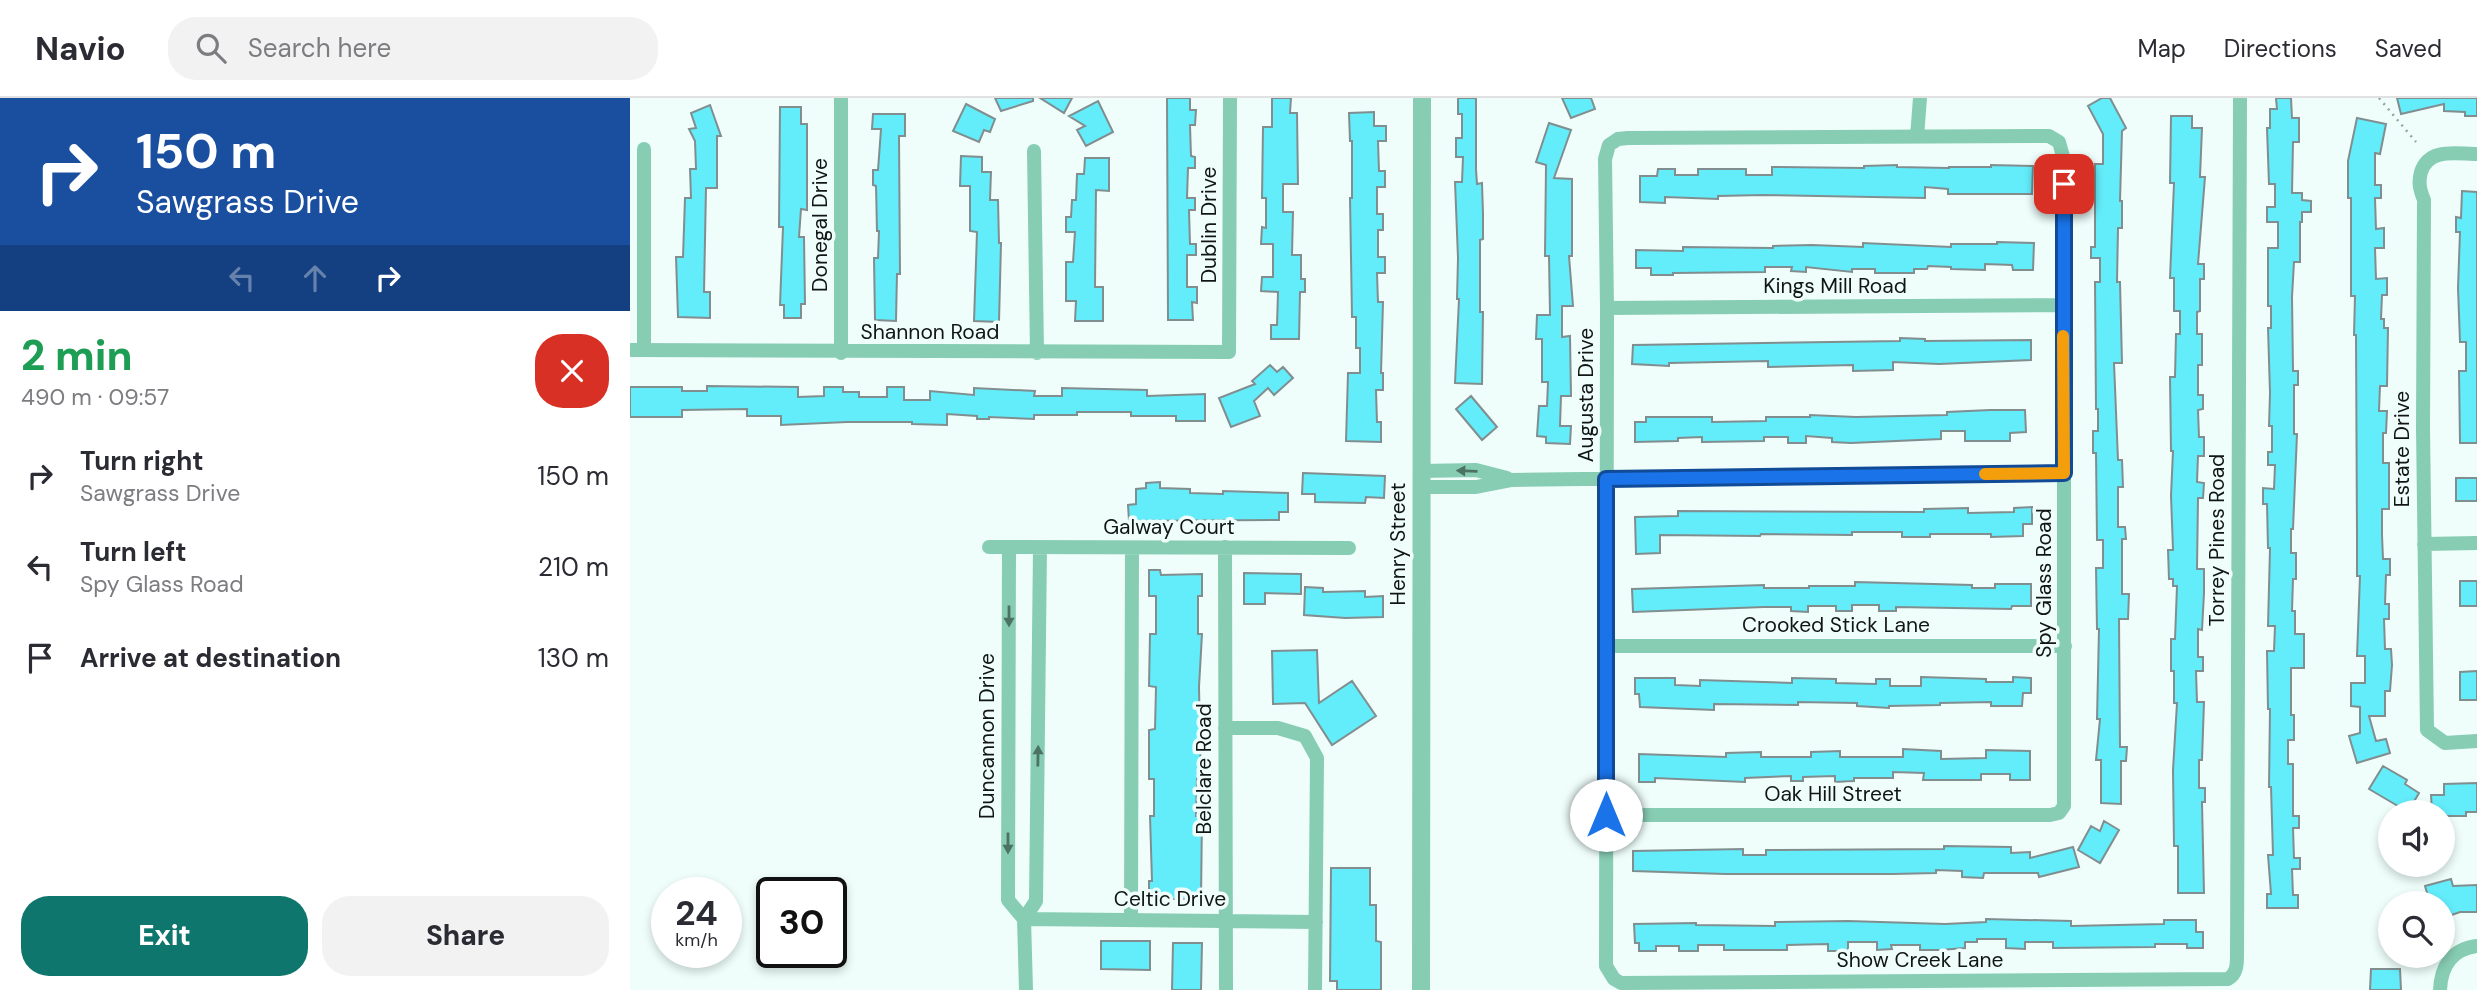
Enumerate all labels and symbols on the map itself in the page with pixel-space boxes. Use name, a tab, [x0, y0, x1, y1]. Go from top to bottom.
pin	[2034, 154, 2094, 214]
street label: Donegal Drive	[806, 158, 834, 292]
street label: Dublin Drive	[1195, 167, 1223, 283]
street label: Kings Mill Road	[1763, 272, 1907, 300]
street label: Shannon Road	[861, 318, 999, 346]
street label: Augusta Drive	[1572, 328, 1600, 462]
street label: Estate Drive	[2388, 391, 2416, 507]
street label: Torrey Pines Road	[2203, 454, 2231, 626]
one-way arrow	[1456, 465, 1478, 476]
street label: Henry Street	[1384, 483, 1412, 605]
street label: Spy Glass Road	[2030, 508, 2058, 658]
street label: Galway Court	[1103, 513, 1235, 541]
one-way arrow	[1003, 605, 1015, 627]
street label: Crooked Stick Lane	[1742, 611, 1930, 639]
street label: Duncannon Drive	[973, 653, 1001, 819]
street label: Belclare Road	[1190, 703, 1218, 835]
one-way arrow	[1032, 745, 1044, 767]
position arrow	[1569, 778, 1643, 852]
street label: Oak Hill Street	[1764, 780, 1902, 808]
one-way arrow	[1002, 832, 1014, 854]
speed limit sign: 30	[756, 877, 847, 968]
street label: Celtic Drive	[1114, 885, 1226, 913]
street label: Show Creek Lane	[1837, 946, 2003, 974]

